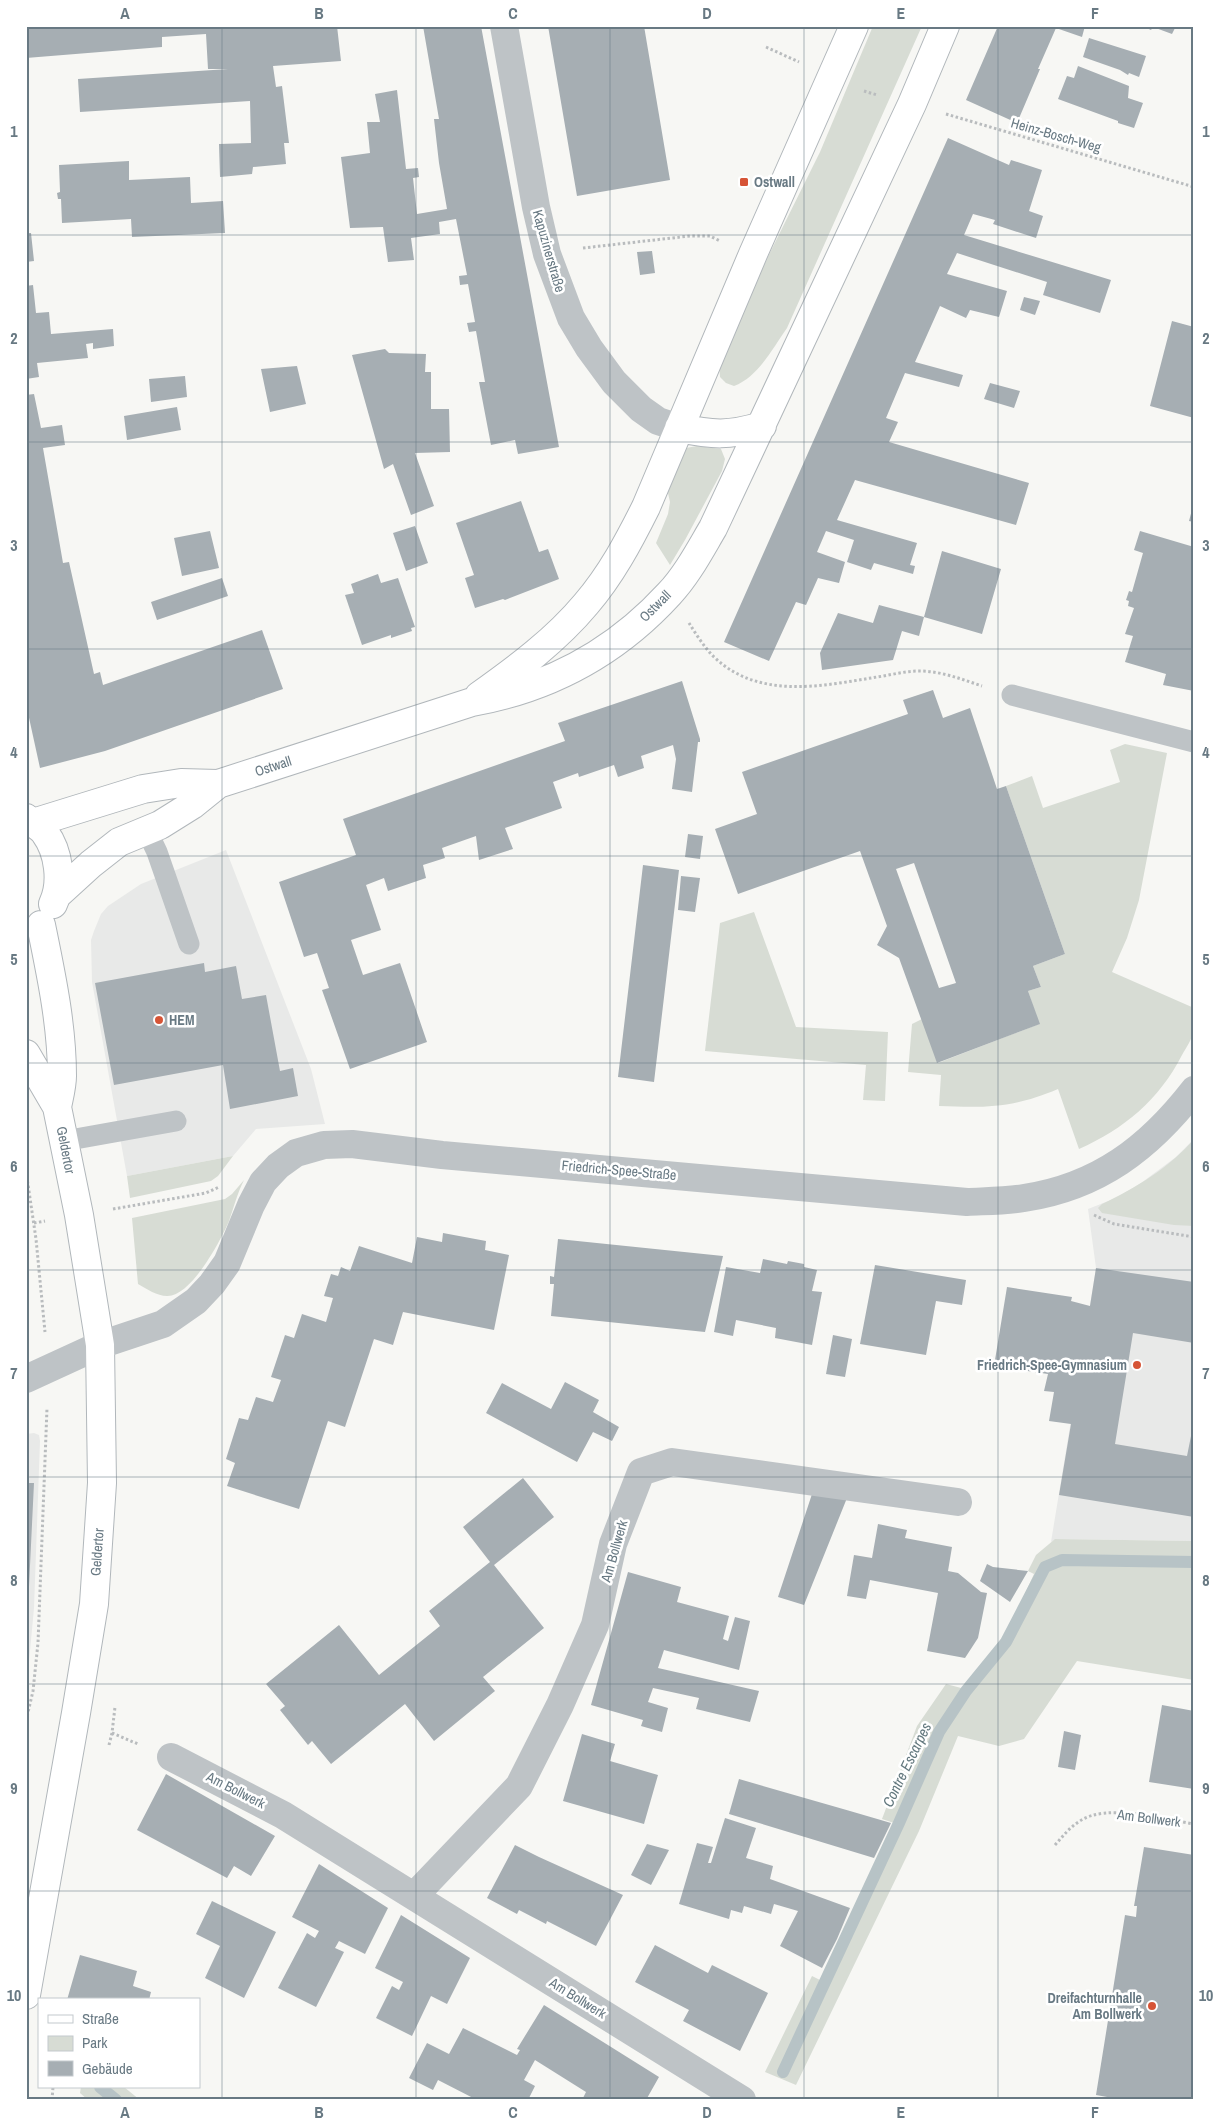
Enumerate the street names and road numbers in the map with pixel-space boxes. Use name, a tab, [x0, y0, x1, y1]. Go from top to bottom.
street label: Heinz-Bosch-Weg	[1009, 114, 1104, 157]
street label: Kapuzinerstraße	[529, 208, 569, 294]
street label: Ostwall	[635, 586, 675, 626]
street label: Ostwall	[252, 752, 294, 780]
street label: Geldertor	[53, 1125, 79, 1175]
street label: Friedrich-Spee-Straße	[561, 1156, 677, 1184]
street label: Am Bollwerk	[596, 1518, 632, 1585]
street label: Geldertor	[86, 1527, 108, 1576]
street label: Am Bollwerk	[203, 1767, 269, 1813]
street label: Am Bollwerk	[1115, 1805, 1182, 1831]
street label: Am Bollwerk	[545, 1973, 610, 2023]

